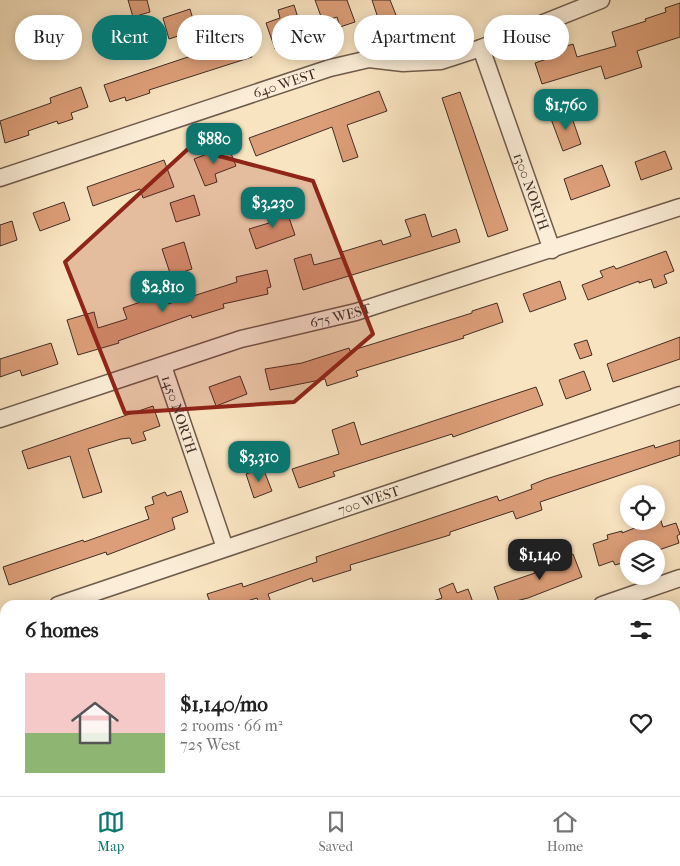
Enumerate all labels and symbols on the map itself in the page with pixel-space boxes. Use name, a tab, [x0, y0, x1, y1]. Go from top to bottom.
street label: 640 WEST	[251, 65, 319, 102]
pin: $1,760	[525, 88, 607, 131]
pin: $880	[184, 122, 244, 165]
street label: 1300 NORTH	[510, 150, 553, 232]
pin: $3,230	[232, 186, 314, 229]
pin: $2,810	[122, 270, 204, 313]
street label: 675 WEST	[308, 299, 374, 331]
street label: 1450 NORTH	[158, 373, 201, 456]
pin: $3,310	[218, 440, 300, 483]
street label: 700 WEST	[336, 482, 402, 518]
pin: $1,140	[499, 538, 581, 581]

